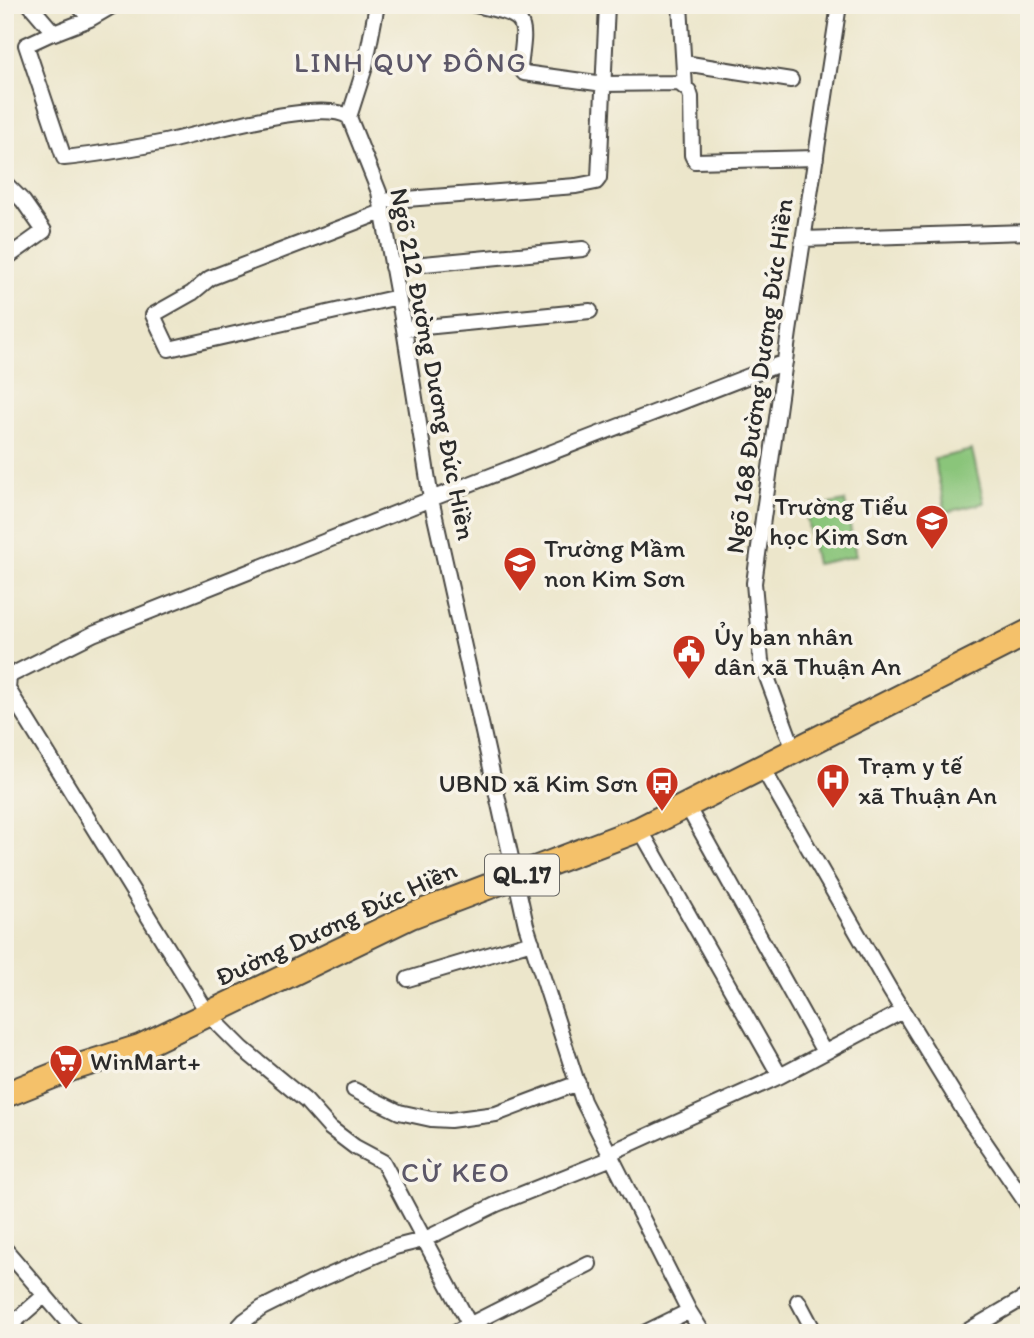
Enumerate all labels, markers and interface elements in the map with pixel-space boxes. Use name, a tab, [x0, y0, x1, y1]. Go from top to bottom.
district label: LINH QUY ĐÔNG	[294, 45, 528, 79]
street label: Ngõ 212 Đường Dương Đức Hiền	[383, 185, 483, 543]
street label: Ngõ 168 Đường Dương Đức Hiền	[718, 196, 800, 556]
place label: Trường Tiểu học Kim Sơn	[769, 490, 908, 552]
school or university icon: Trường Tiểu học Kim Sơn	[913, 502, 951, 551]
place label: Trường Mầm non Kim Sơn	[544, 532, 686, 594]
school or university icon: Trường Mầm non Kim Sơn	[501, 544, 539, 593]
place label: Ủy ban nhân dân xã Thuận An	[714, 620, 902, 682]
public building icon: Ủy ban nhân dân xã Thuận An	[670, 632, 708, 681]
place label: Trạm y tế xã Thuận An	[858, 749, 997, 811]
hospital icon: Trạm y tế xã Thuận An	[814, 761, 852, 810]
bus stop icon: UBND xã Kim Sơn	[643, 764, 681, 813]
place label: UBND xã Kim Sơn	[438, 767, 638, 799]
street label: Đường Dương Đức Hiền	[210, 853, 462, 993]
road number: QL.17	[485, 854, 559, 896]
supermarket icon: WinMart+	[47, 1042, 85, 1091]
place label: WinMart+	[90, 1045, 201, 1077]
district label: CỪ KEO	[401, 1155, 511, 1189]

